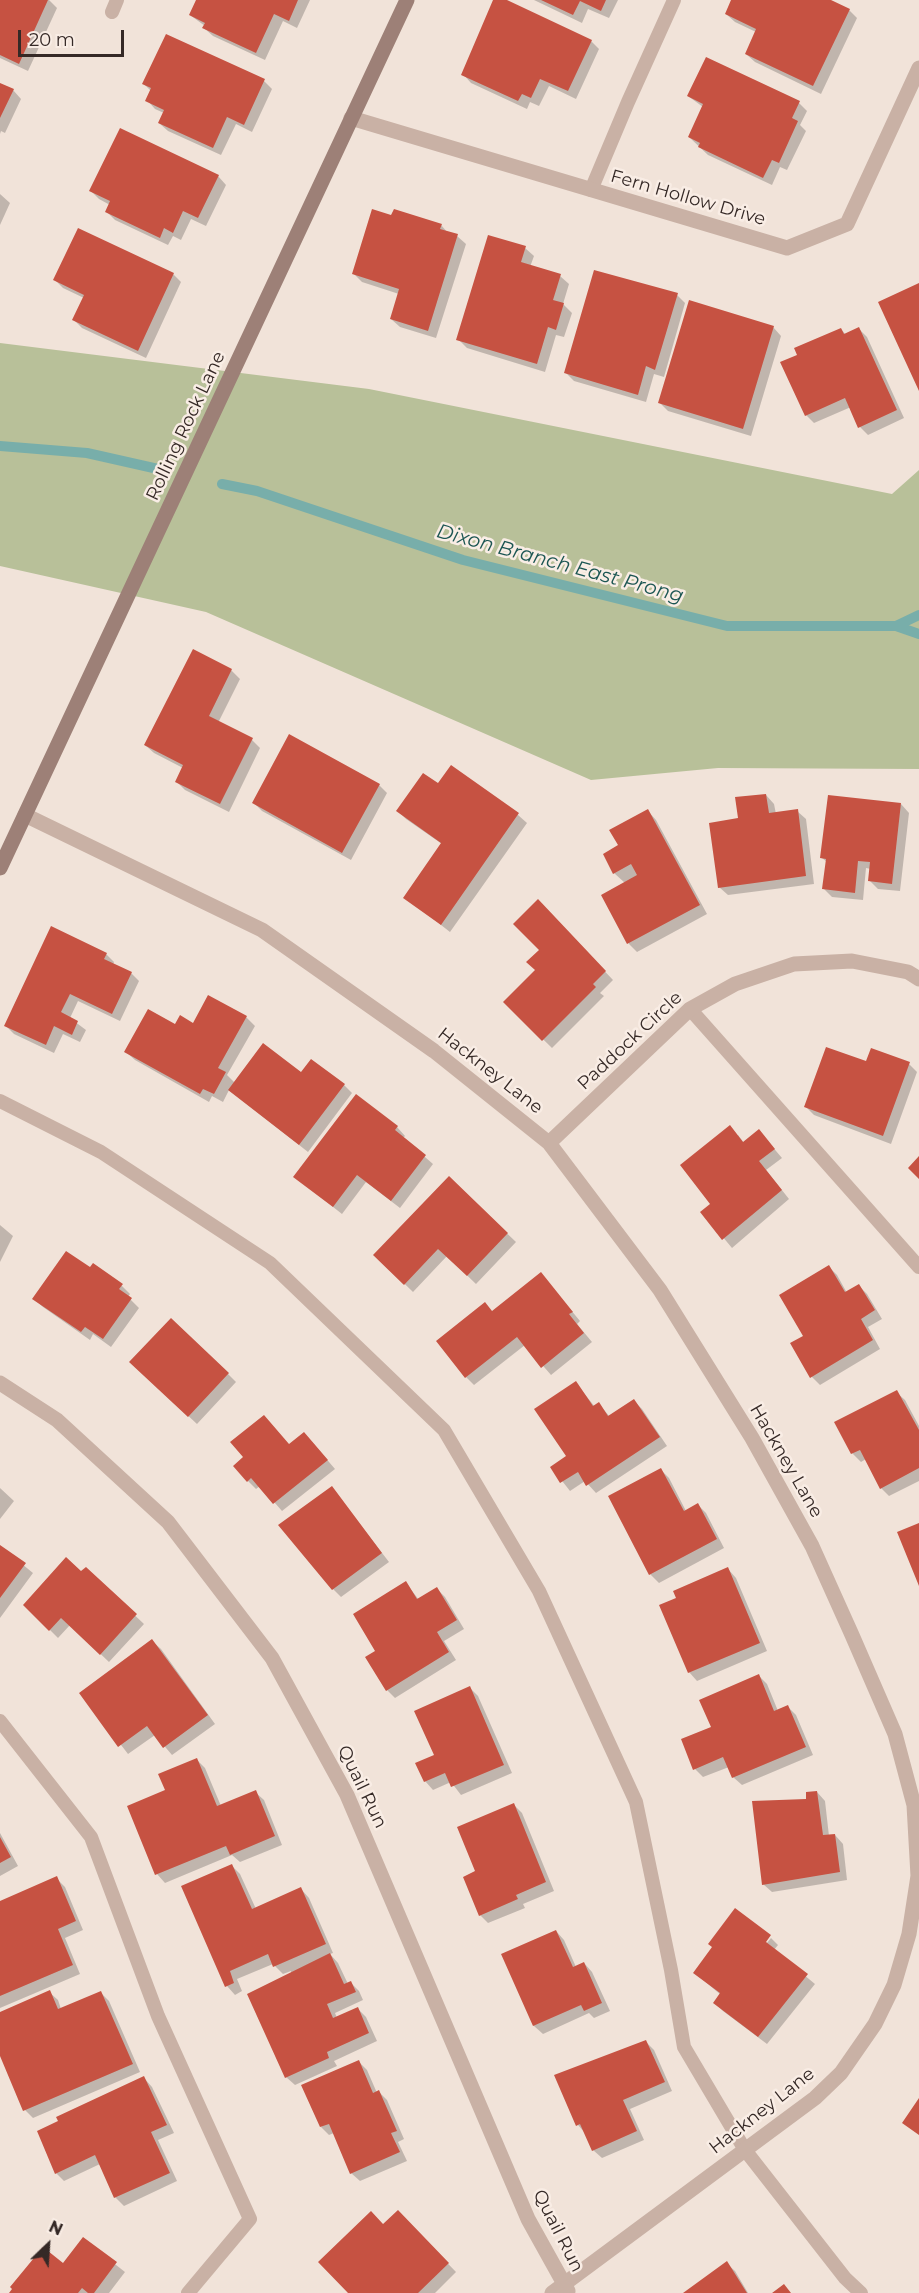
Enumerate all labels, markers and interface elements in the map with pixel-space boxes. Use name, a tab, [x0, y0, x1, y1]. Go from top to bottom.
scale bar	[21, 18, 128, 56]
text: 20 m	[29, 29, 75, 51]
street label: Fern Hollow Drive	[608, 166, 768, 230]
street label: Rolling Rock Lane	[142, 348, 230, 504]
water label: Dixon Branch East Prong	[434, 519, 686, 609]
street label: Paddock Circle	[573, 987, 687, 1095]
street label: Hackney Lane	[433, 1023, 547, 1119]
street label: Hackney Lane	[745, 1400, 827, 1522]
street label: Quail Run	[333, 1742, 391, 1832]
street label: Hackney Lane	[705, 2063, 819, 2159]
street label: Quail Run	[528, 2186, 588, 2276]
north arrow	[18, 2215, 78, 2275]
text: N	[46, 2217, 66, 2240]

